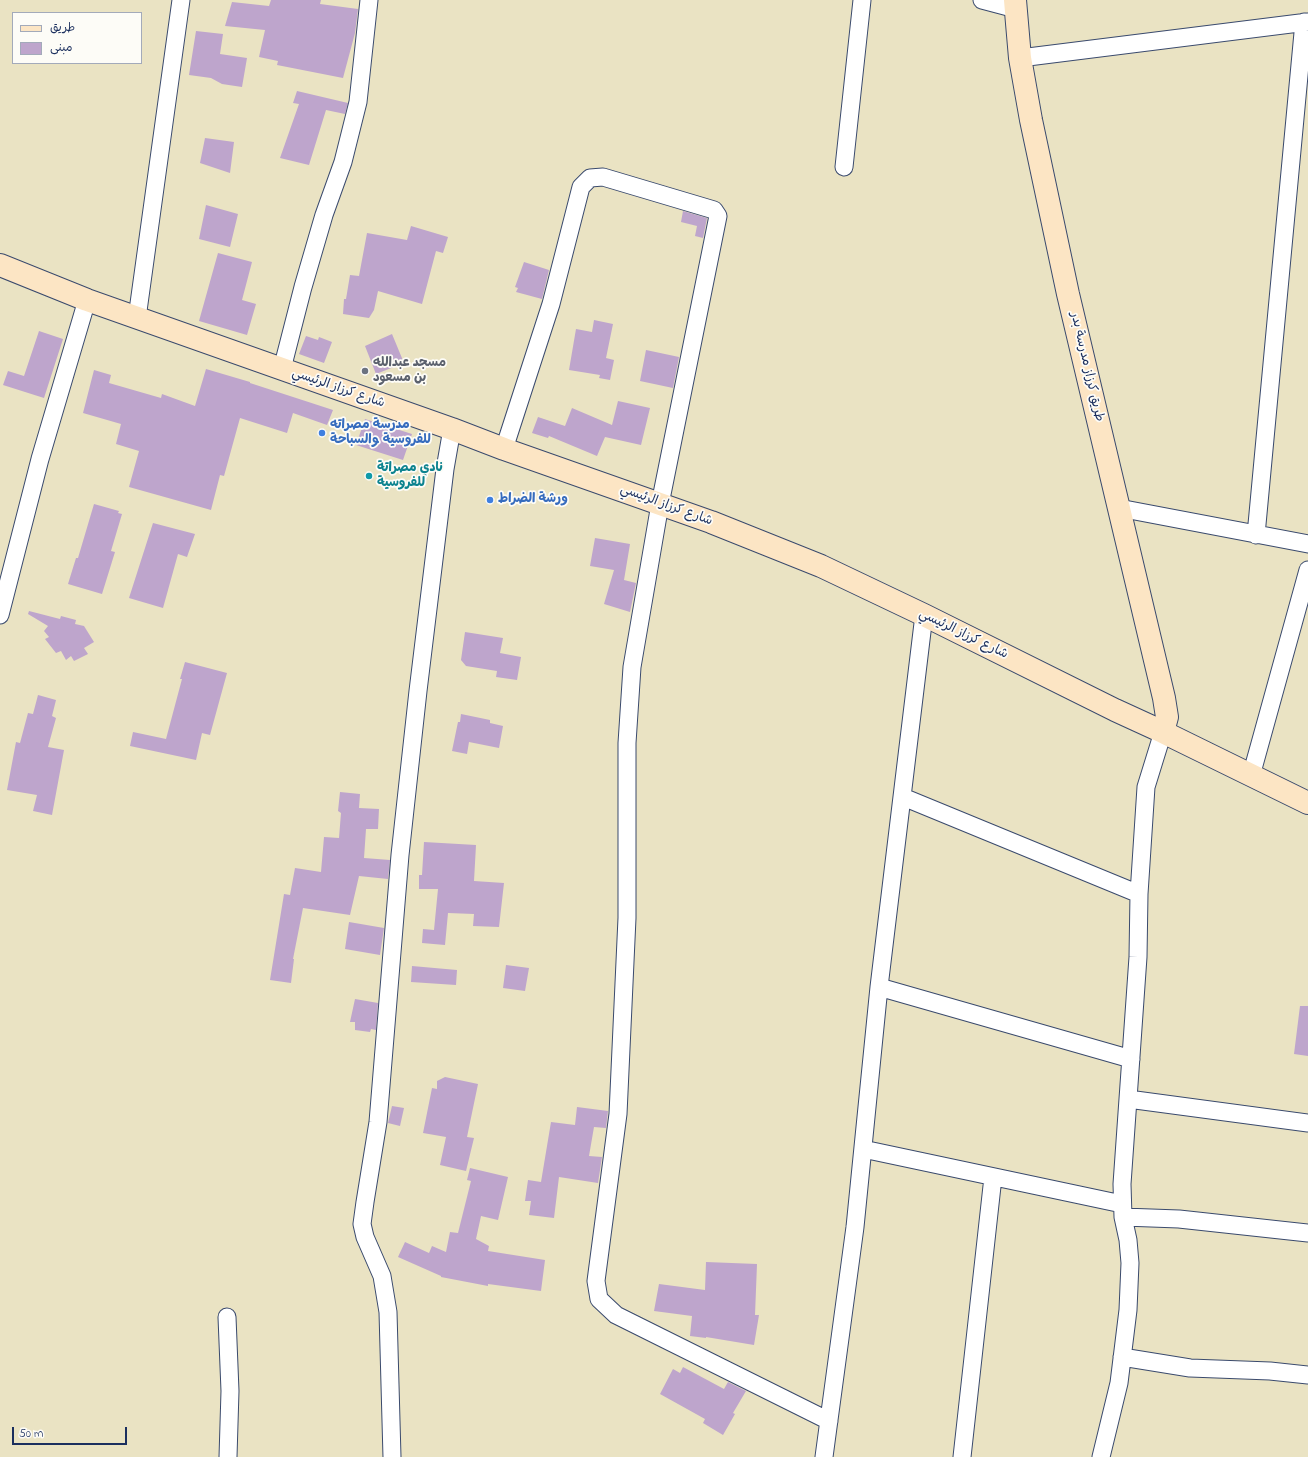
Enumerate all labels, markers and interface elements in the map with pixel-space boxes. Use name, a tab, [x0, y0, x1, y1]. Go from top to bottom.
legend	[12, 12, 142, 64]
text: طريق	[50, 19, 75, 37]
text: مبنى	[50, 39, 73, 57]
street label: طريق كرزاز مدرسة بدر	[1066, 311, 1106, 423]
place label: مسجد عبدالله بن مسعود	[373, 356, 446, 387]
street label: شارع كرزاز الرئيسي	[290, 366, 386, 412]
marker: مسجد عبدالله بن مسعود	[360, 366, 370, 376]
place label: مدرسة مصراته للفروسية والسباحة	[330, 418, 431, 449]
marker: مدرسة مصراته للفروسية والسباحة	[317, 428, 327, 438]
place label: نادي مصراتة للفروسية	[377, 461, 443, 492]
marker: نادي مصراتة للفروسية	[364, 471, 374, 481]
street label: شارع كرزاز الرئيسي	[618, 482, 714, 530]
place label: ورشة الضراط	[498, 492, 568, 508]
marker: ورشة الضراط	[485, 495, 495, 505]
street label: شارع كرزاز الرئيسي	[916, 607, 1010, 663]
scale bar	[14, 1419, 129, 1445]
text: 50 m	[19, 1425, 43, 1443]

